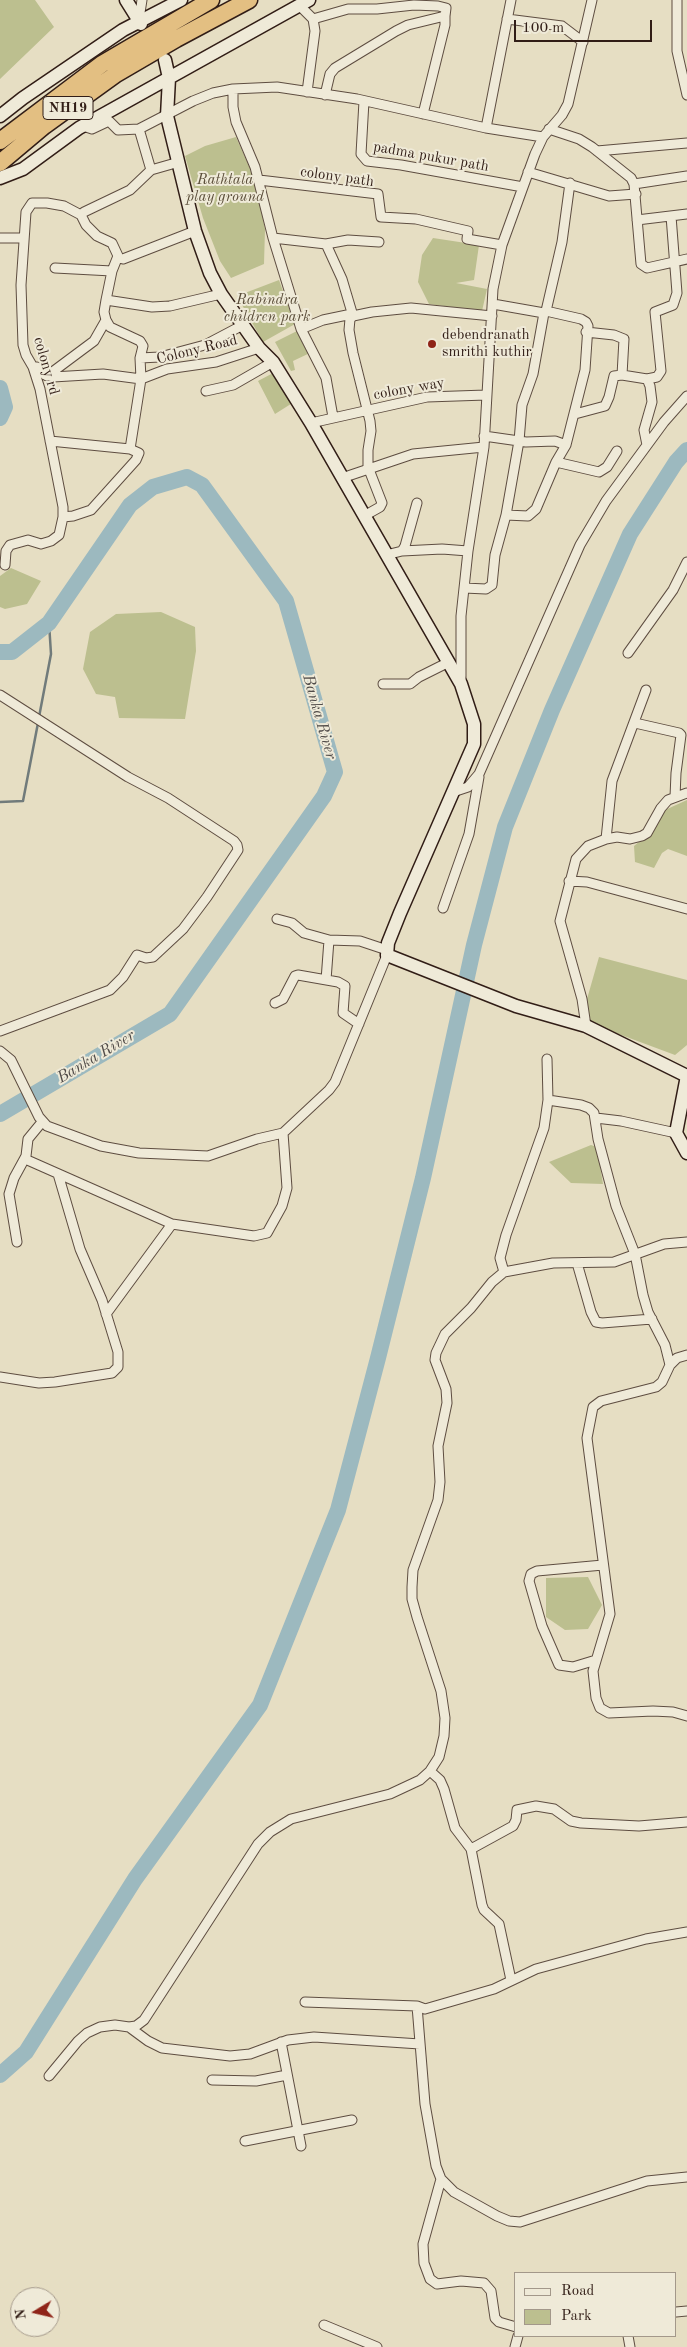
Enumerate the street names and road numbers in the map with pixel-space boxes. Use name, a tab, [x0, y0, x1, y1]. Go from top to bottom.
road number: NH19	[43, 96, 93, 120]
street label: padma pukur path	[372, 138, 490, 176]
street label: colony path	[299, 163, 375, 191]
street label: Colony Road	[155, 331, 239, 369]
street label: colony rd	[29, 335, 63, 397]
street label: colony way	[372, 374, 446, 404]

